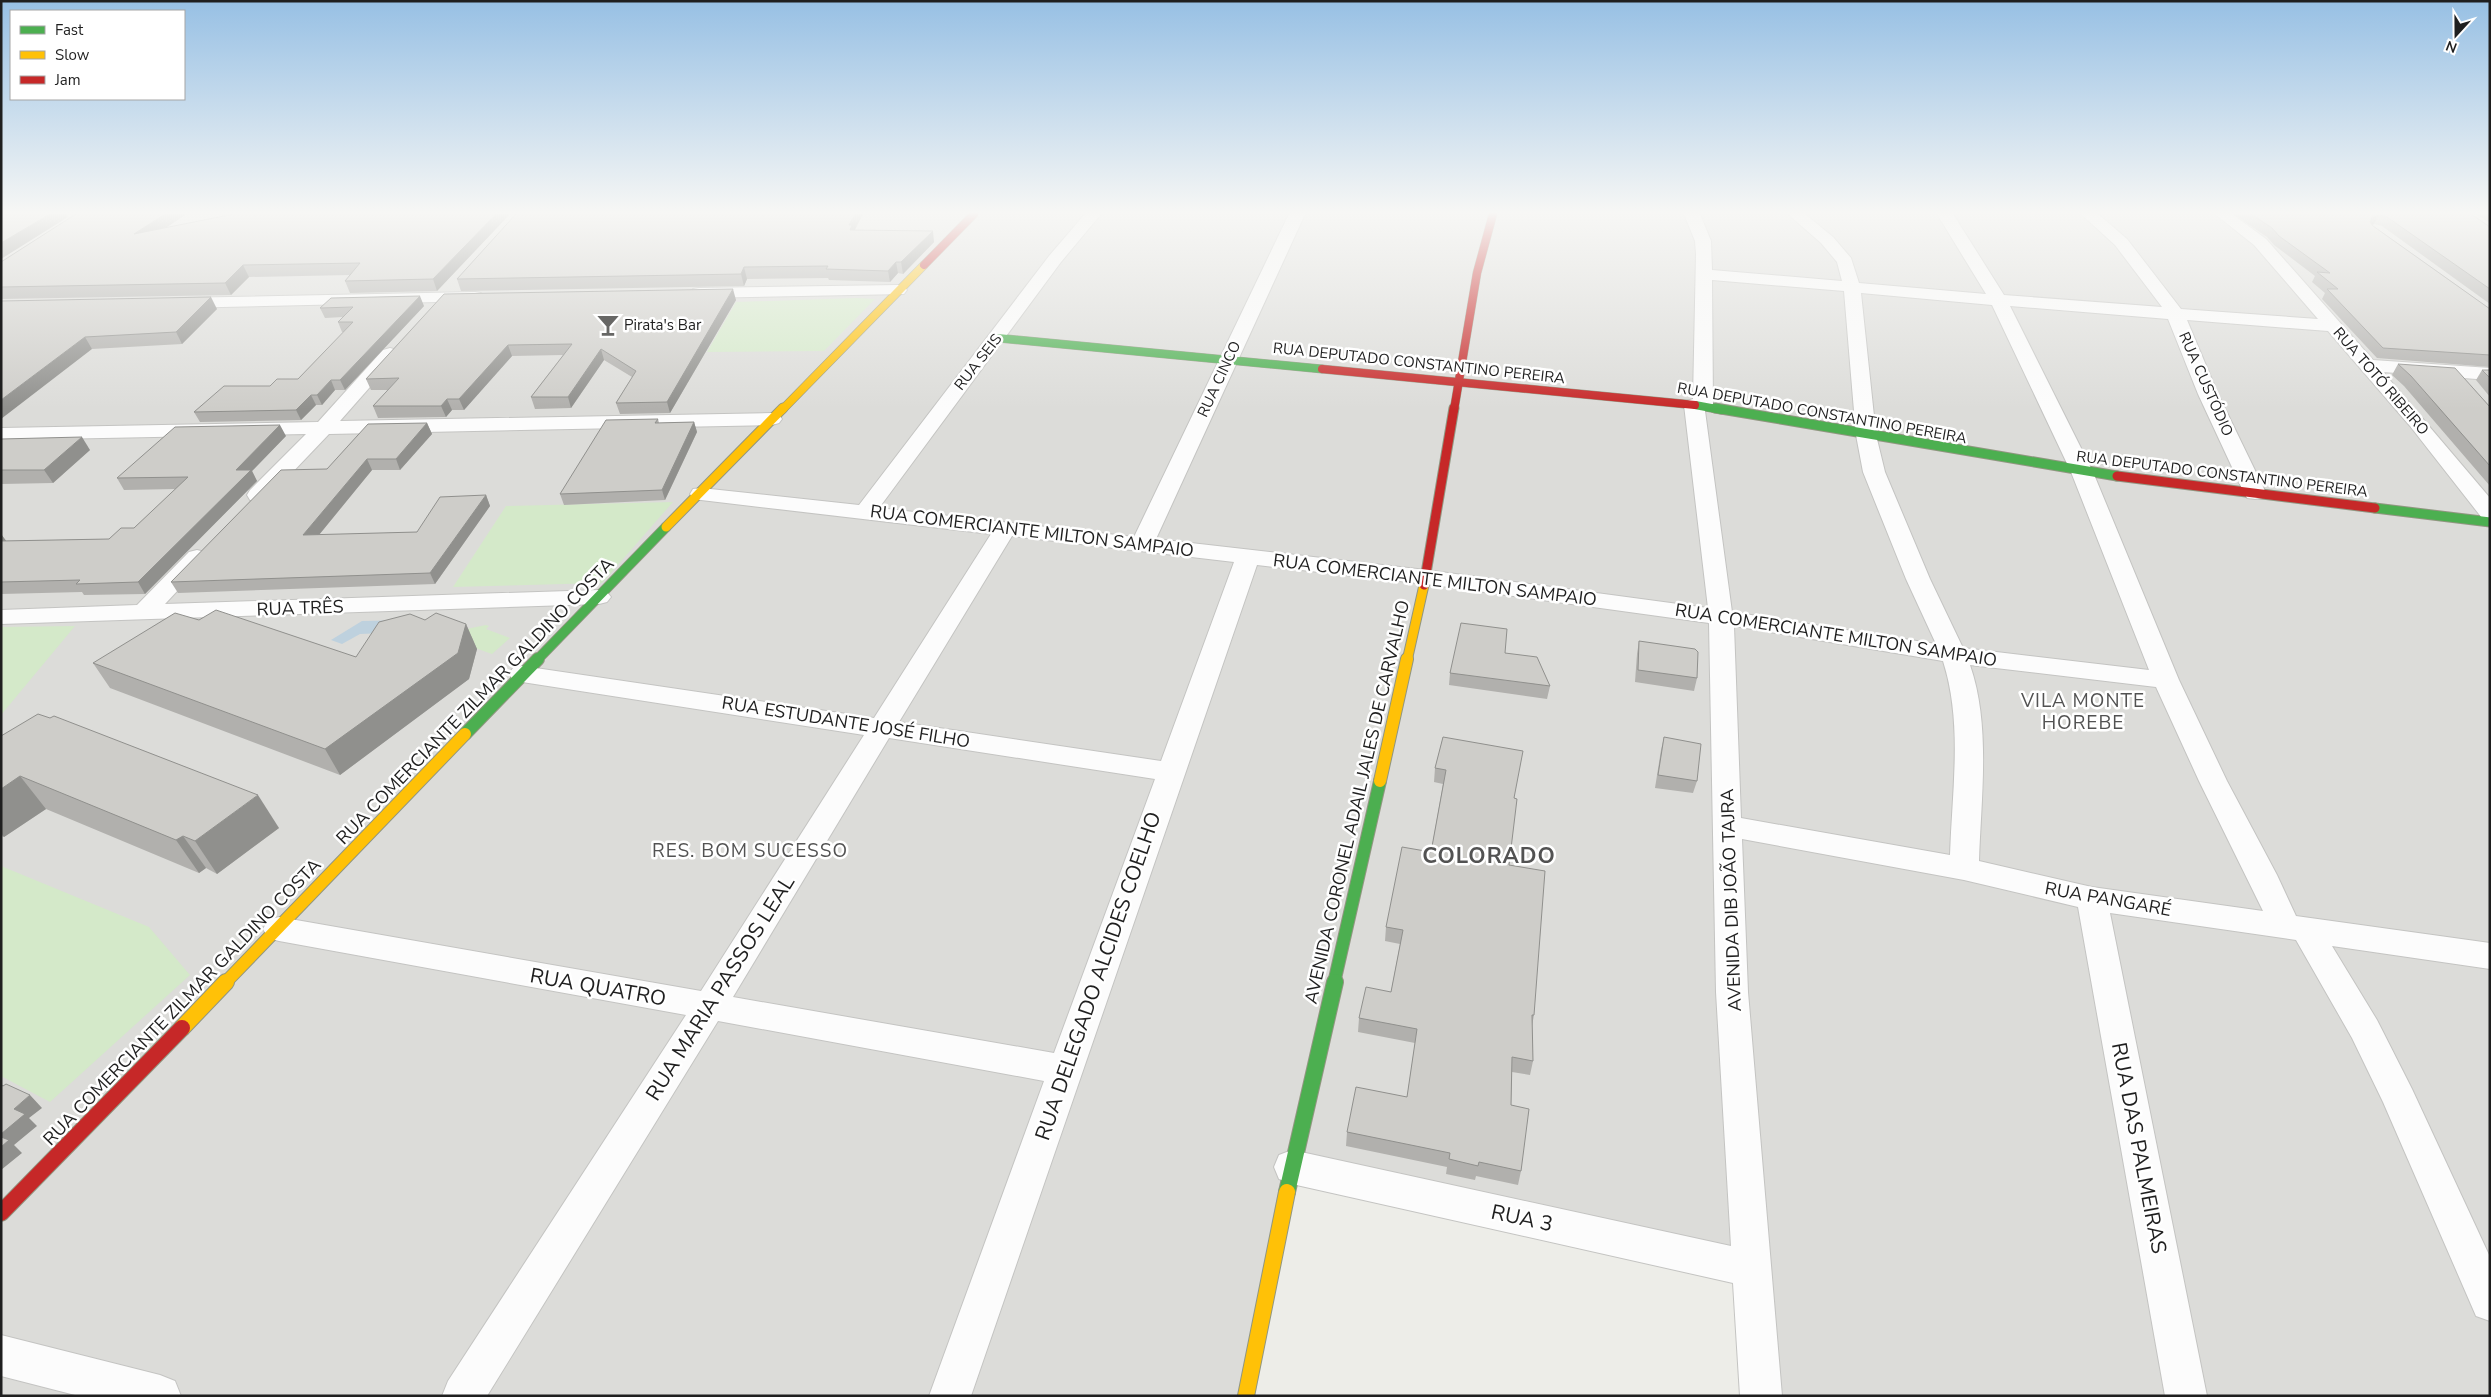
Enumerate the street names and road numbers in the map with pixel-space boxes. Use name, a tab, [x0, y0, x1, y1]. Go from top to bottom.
street label: RUA TOTÓ RIBEIRO	[2329, 322, 2434, 439]
street label: RUA CUSTÓDIO	[2174, 328, 2239, 439]
street label: RUA SEIS	[950, 330, 1006, 394]
street label: RUA CINCO	[1193, 338, 1245, 420]
street label: RUA DEPUTADO CONSTANTINO PEREIRA	[1272, 338, 1566, 388]
street label: RUA DEPUTADO CONSTANTINO PEREIRA	[1676, 378, 1968, 448]
street label: RUA DEPUTADO CONSTANTINO PEREIRA	[2075, 446, 2369, 502]
street label: RUA COMERCIANTE MILTON SAMPAIO	[869, 499, 1195, 563]
street label: RUA COMERCIANTE MILTON SAMPAIO	[1272, 548, 1598, 612]
street label: RUA COMERCIANTE ZILMAR GALDINO COSTA	[331, 552, 619, 850]
street label: RUA TRÊS	[256, 594, 344, 622]
street label: AVENIDA CORONEL ADAIL JALES DE CARVALHO	[1299, 598, 1415, 1006]
street label: RUA COMERCIANTE MILTON SAMPAIO	[1673, 598, 1999, 672]
street label: RUA ESTUDANTE JOSÉ FILHO	[720, 691, 972, 753]
street label: AVENIDA DIB JOÃO TAJRA	[1715, 788, 1747, 1012]
street label: RUA DELEGADO ALCIDES COELHO	[1028, 808, 1168, 1144]
street label: RUA COMERCIANTE ZILMAR GALDINO COSTA	[38, 853, 326, 1151]
street label: RUA MARIA PASSOS LEAL	[639, 870, 801, 1106]
street label: RUA PANGARÉ	[2043, 876, 2173, 922]
street label: RUA QUATRO	[528, 961, 668, 1013]
street label: RUA DAS PALMEIRAS	[2105, 1040, 2173, 1256]
street label: RUA 3	[1488, 1198, 1556, 1238]

